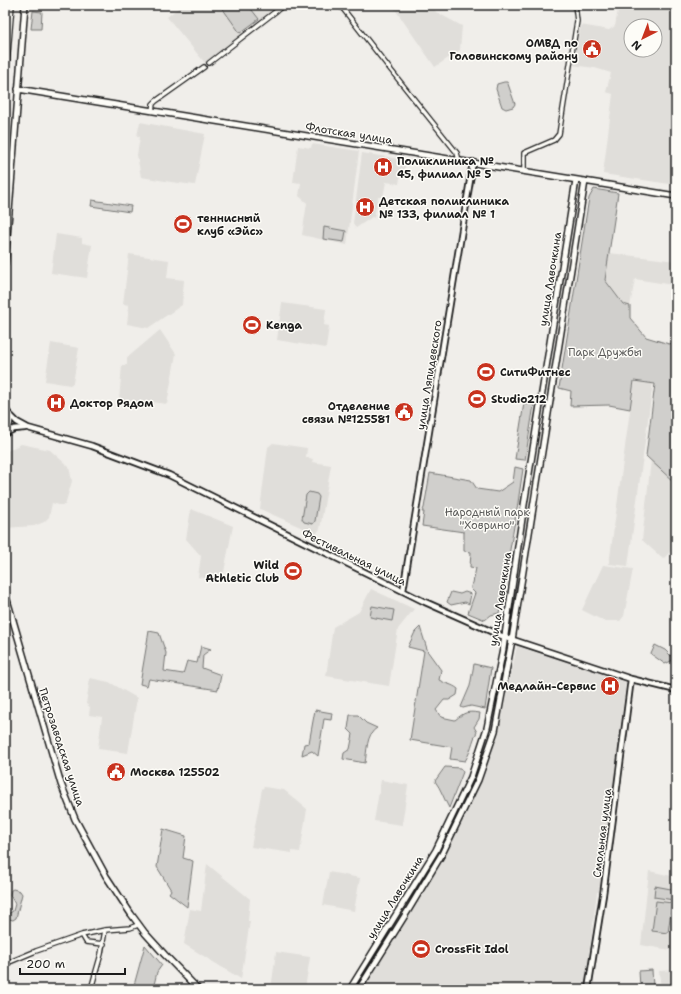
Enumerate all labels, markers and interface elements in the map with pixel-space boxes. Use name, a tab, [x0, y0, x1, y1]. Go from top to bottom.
north arrow	[623, 18, 663, 58]
place label: ОМВД по Головинскому району	[449, 36, 578, 64]
text: N	[628, 36, 645, 54]
public building icon: ОМВД по Головинскому району	[581, 38, 603, 60]
street label: Флотская улица	[304, 119, 394, 148]
place label: Поликлиника № 45, филиал № 5	[397, 154, 494, 182]
hospital icon: Поликлиника № 45, филиал № 5	[372, 156, 394, 178]
place label: Детская поликлиника № 133, филиал № 1	[379, 194, 509, 222]
hospital icon: Детская поликлиника № 133, филиал № 1	[354, 196, 376, 218]
place label: теннисный клуб «Эйс»	[197, 211, 264, 239]
sports icon: теннисный клуб «Эйс»	[172, 213, 194, 235]
street label: улица Лавочкина	[536, 231, 565, 327]
sports icon: Kenga	[241, 314, 263, 336]
place label: Kenga	[266, 318, 303, 333]
street label: улица Ляпидевского	[413, 319, 446, 431]
park label: Парк Дружбы	[568, 345, 642, 360]
sports icon: СитиФитнес	[475, 361, 497, 383]
place label: СитиФитнес	[500, 365, 571, 380]
sports icon: Studio212	[466, 388, 488, 410]
hospital icon: Доктор Рядом	[45, 392, 67, 414]
place label: Studio212	[491, 392, 547, 407]
place label: Доктор Рядом	[70, 396, 153, 411]
place label: Отделение связи №125581	[302, 399, 390, 427]
public building icon: Отделение связи №125581	[393, 401, 415, 423]
park label: Народный парк "Ховрино"	[445, 505, 529, 533]
street label: Фестивальная улица	[299, 526, 409, 589]
street label: улица Лавочкина	[486, 551, 515, 647]
place label: Wild Athletic Club	[206, 558, 279, 586]
sports icon: Wild Athletic Club	[282, 560, 304, 582]
hospital icon: Медлайн-Сервис	[599, 675, 621, 697]
place label: Медлайн-Сервис	[497, 679, 596, 694]
street label: Петрозаводская улица	[35, 686, 88, 808]
public building icon: Москва 125502	[105, 761, 127, 783]
place label: Москва 125502	[130, 765, 220, 780]
street label: Смольная улица	[590, 788, 615, 878]
street label: улица Лавочкина	[364, 853, 427, 942]
sports icon: CrossFit Idol	[410, 938, 432, 960]
place label: CrossFit Idol	[435, 942, 509, 957]
scale bar	[20, 950, 125, 976]
text: 200 m	[26, 956, 65, 972]

